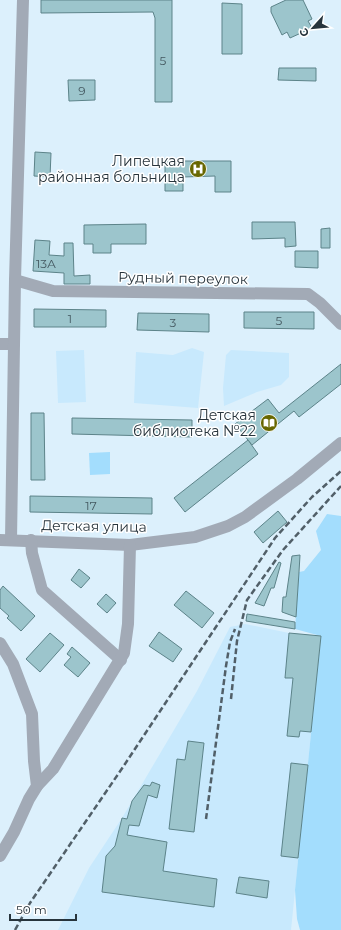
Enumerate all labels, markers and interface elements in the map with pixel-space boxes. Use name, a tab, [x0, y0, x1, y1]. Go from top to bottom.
north arrow	[293, 8, 333, 48]
text: С	[296, 26, 312, 39]
house number: 5	[160, 53, 167, 68]
house number: 9	[78, 83, 86, 98]
place label: Липецкая районная больница	[38, 152, 185, 186]
hospital icon: Липецкая районная больница	[188, 159, 208, 179]
house number: 13А	[36, 256, 56, 271]
street label: Рудный переулок	[118, 268, 248, 288]
house number: 1	[68, 311, 72, 326]
house number: 5	[276, 313, 283, 328]
house number: 3	[170, 315, 177, 330]
place label: Детская библиотека №22	[133, 406, 256, 440]
library icon: Детская библиотека №22	[259, 413, 279, 433]
house number: 17	[85, 498, 97, 513]
street label: Детская улица	[41, 516, 147, 536]
scale bar	[10, 896, 76, 922]
text: 50 m	[16, 902, 47, 917]

